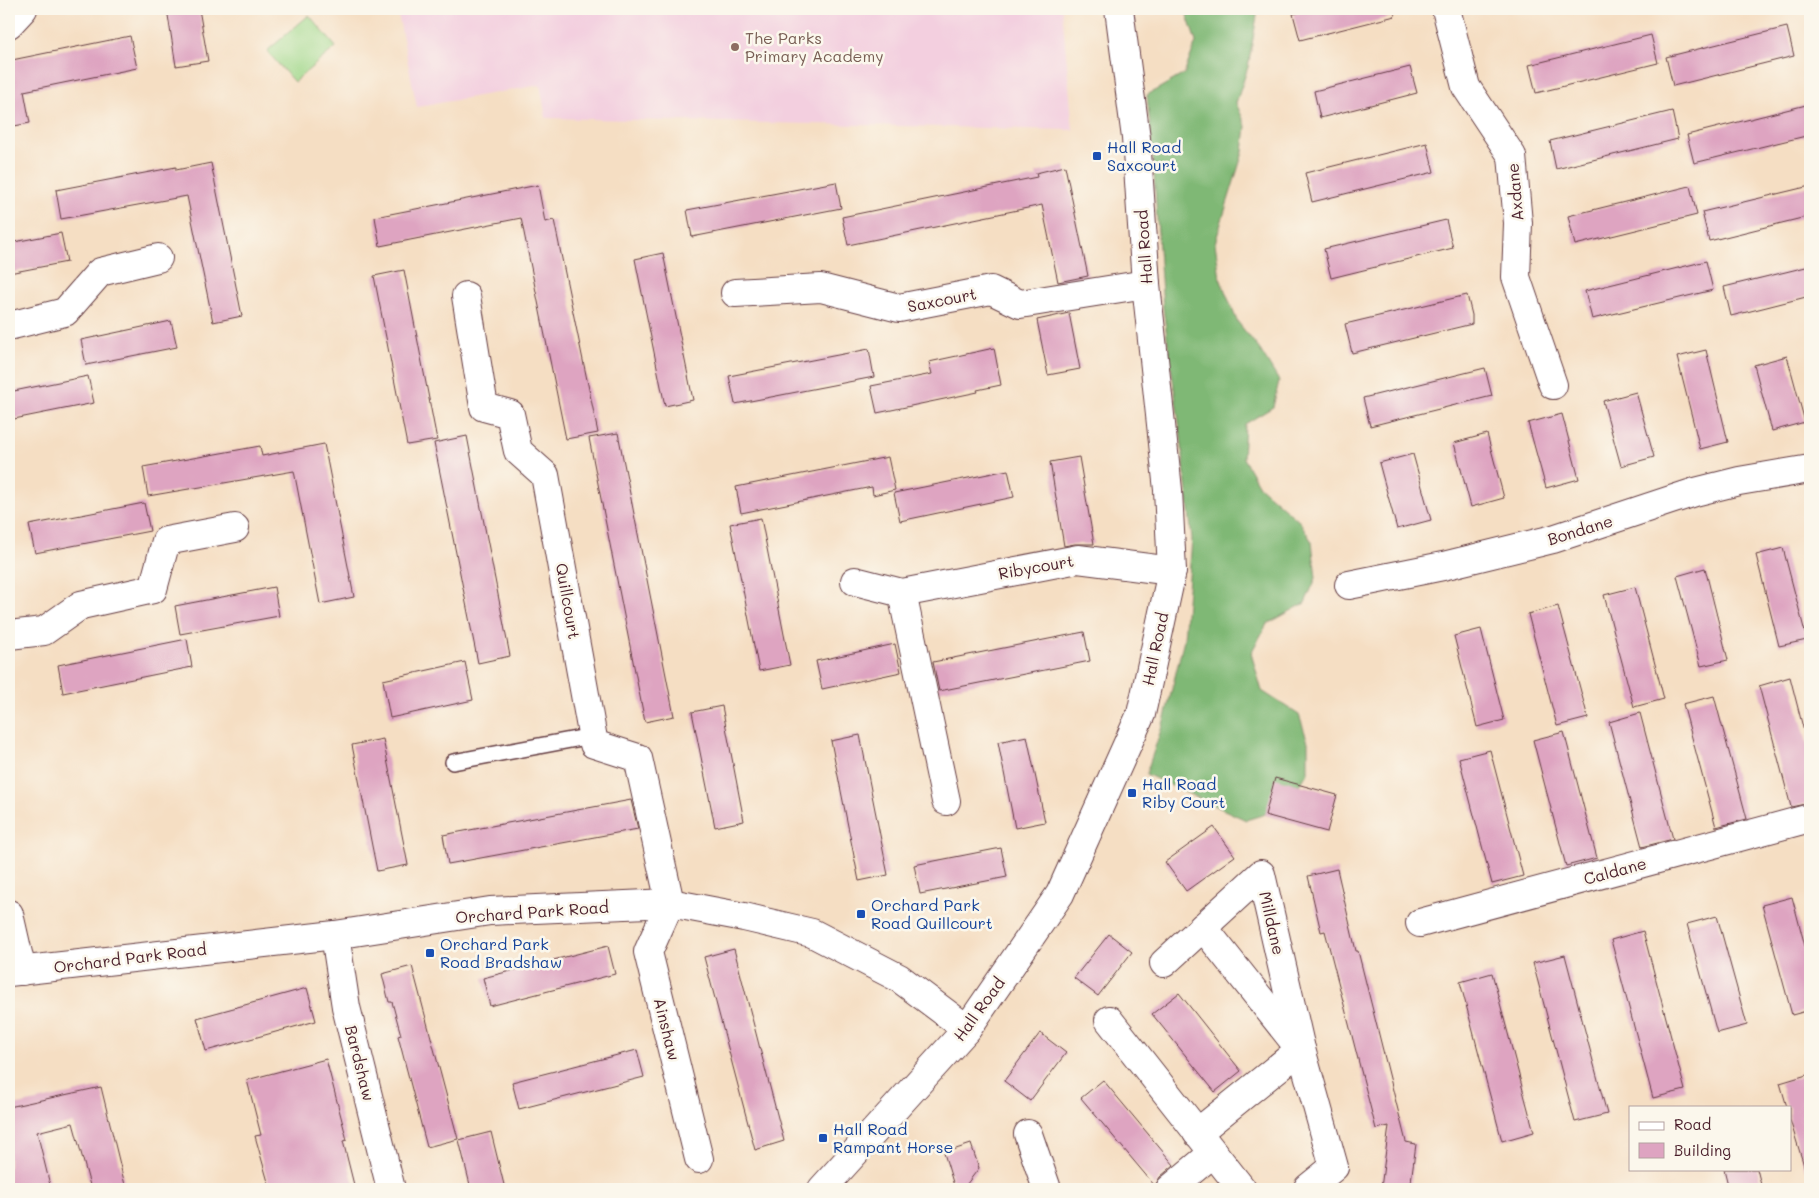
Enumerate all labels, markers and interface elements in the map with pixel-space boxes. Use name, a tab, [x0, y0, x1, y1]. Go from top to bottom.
place label: The Parks Primary Academy	[745, 27, 884, 66]
marker: The Parks Primary Academy	[729, 41, 741, 53]
place label: Hall Road Saxcourt	[1107, 136, 1181, 175]
marker: Hall Road Saxcourt	[1091, 150, 1103, 162]
street label: Axdane	[1502, 162, 1527, 222]
street label: Hall Road	[1130, 209, 1157, 285]
street label: Saxcourt	[906, 283, 978, 316]
street label: Bondane	[1545, 510, 1615, 549]
street label: Ribycourt	[996, 550, 1075, 583]
street label: Quillcourt	[551, 561, 586, 641]
street label: Hall Road	[1137, 610, 1173, 687]
place label: Hall Road Riby Court	[1142, 773, 1226, 812]
marker: Hall Road Riby Court	[1126, 787, 1138, 799]
street label: Caldane	[1581, 852, 1649, 889]
street label: Milldane	[1255, 889, 1290, 957]
place label: Orchard Park Road Quillcourt	[871, 894, 993, 933]
street label: Orchard Park Road	[455, 896, 609, 927]
marker: Orchard Park Road Quillcourt	[855, 908, 867, 920]
place label: Orchard Park Road Bradshaw	[440, 933, 562, 972]
street label: Orchard Park Road	[52, 938, 207, 977]
marker: Orchard Park Road Bradshaw	[424, 947, 436, 959]
street label: Hall Road	[948, 972, 1009, 1045]
street label: Ainshaw	[650, 995, 685, 1062]
street label: Bardshaw	[341, 1023, 380, 1103]
legend	[1629, 1106, 1792, 1170]
text: Road	[1674, 1114, 1711, 1134]
place label: Hall Road Rampant Horse	[833, 1118, 953, 1157]
marker: Hall Road Rampant Horse	[817, 1132, 829, 1144]
text: Building	[1674, 1140, 1731, 1160]

